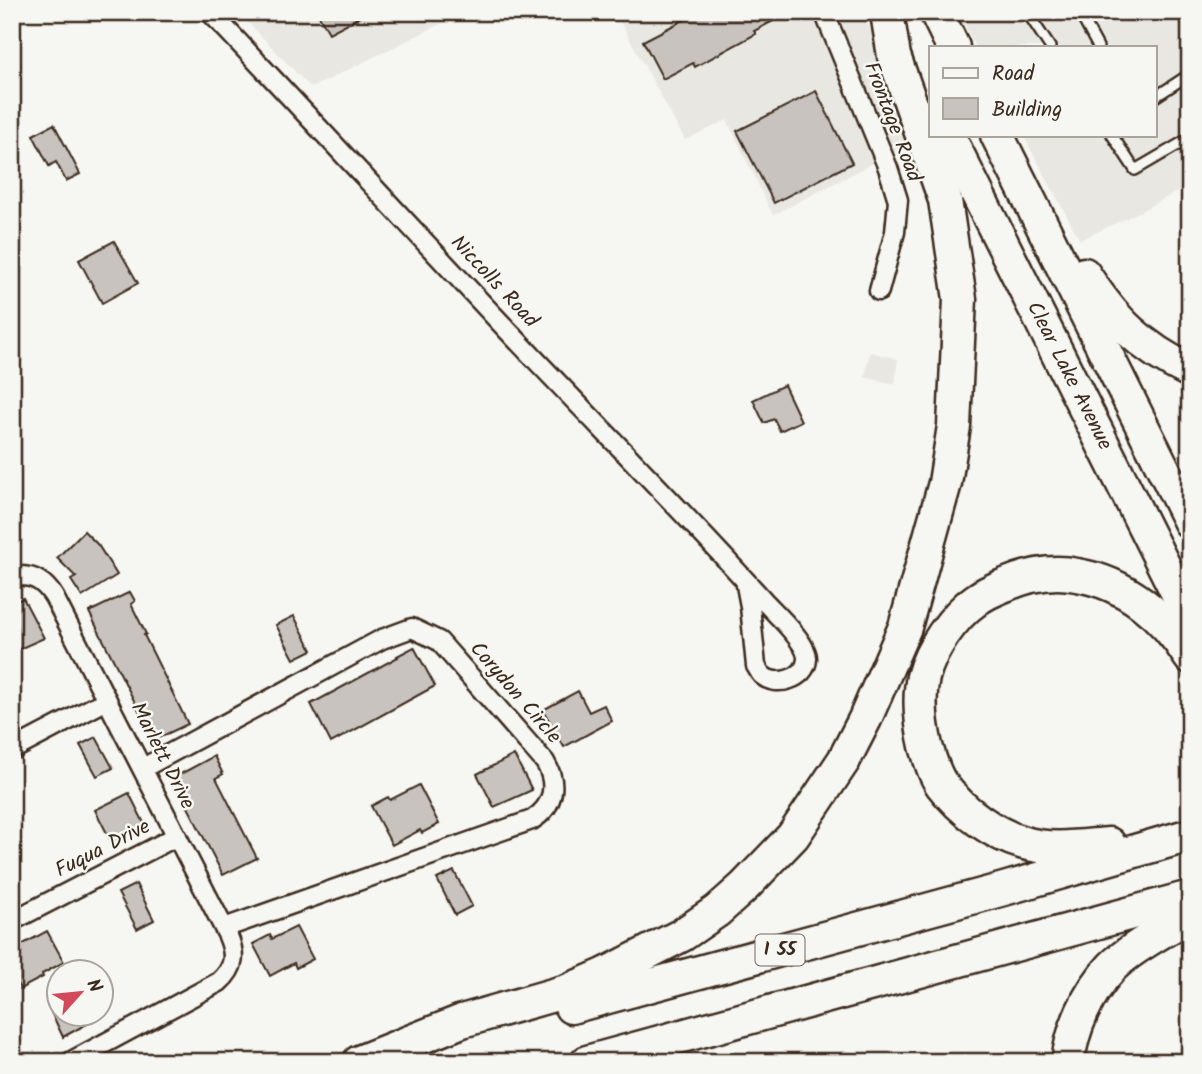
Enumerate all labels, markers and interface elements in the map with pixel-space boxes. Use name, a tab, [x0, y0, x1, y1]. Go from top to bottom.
legend	[929, 46, 1156, 136]
street label: Frontage Road	[854, 57, 930, 187]
text: Road	[992, 58, 1035, 91]
text: Building	[992, 94, 1062, 127]
street label: Niccolls Road	[442, 228, 546, 336]
street label: Clear Lake Avenue	[1017, 296, 1121, 457]
street label: Corydon Circle	[461, 634, 569, 752]
street label: Marlett Drive	[121, 697, 203, 816]
street label: Fuqua Drive	[50, 811, 157, 887]
road number: I 55	[756, 934, 804, 966]
north arrow	[46, 958, 116, 1028]
text: N	[77, 974, 109, 998]

